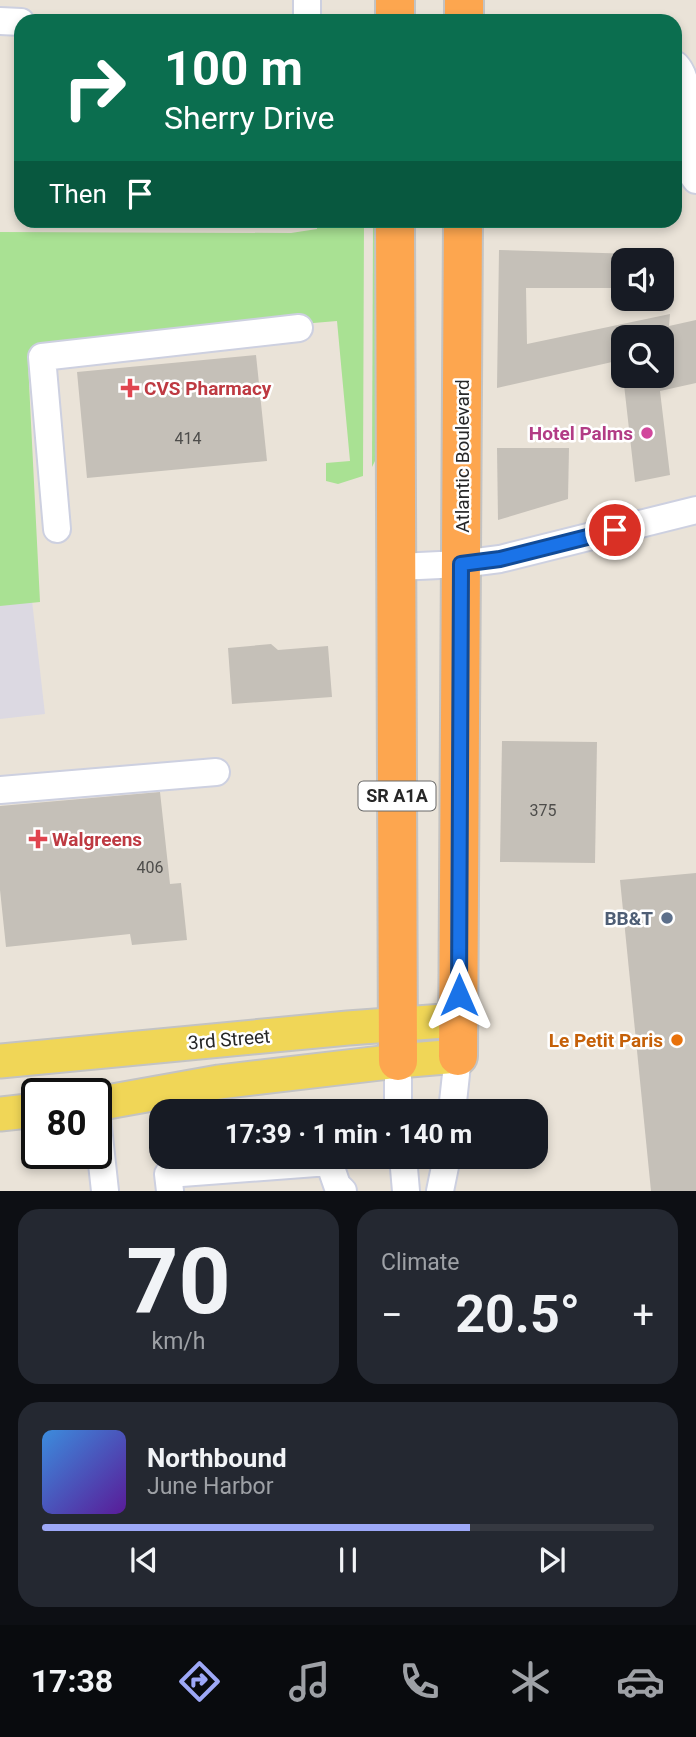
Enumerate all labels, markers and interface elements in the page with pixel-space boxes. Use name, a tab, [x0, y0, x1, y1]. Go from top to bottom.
text: 100 m	[164, 40, 303, 97]
icon: right	[49, 42, 140, 133]
text: Sherry Drive	[164, 99, 335, 137]
icon: arrive	[121, 175, 159, 213]
text: Then	[49, 179, 107, 209]
map controls	[611, 248, 674, 388]
button: sound	[611, 248, 674, 311]
button: search	[611, 325, 674, 388]
place label: CVS Pharmacy	[144, 377, 272, 400]
street label: Atlantic Boulevard	[451, 379, 474, 533]
marker: CVS Pharmacy	[122, 380, 138, 396]
place label: Hotel Palms	[529, 422, 633, 445]
marker: Hotel Palms	[639, 425, 655, 441]
house number: 414	[175, 429, 201, 448]
pin	[585, 500, 645, 560]
icon: arrive	[596, 511, 634, 549]
road number: SR A1A	[358, 782, 436, 810]
house number: 375	[530, 801, 556, 820]
place label: Walgreens	[52, 828, 142, 851]
marker: Walgreens	[30, 831, 46, 847]
house number: 406	[137, 858, 163, 877]
place label: BB&T	[604, 907, 653, 930]
marker: BB&T	[659, 910, 675, 926]
position arrow	[422, 958, 496, 1032]
street label: 3rd Street	[187, 1024, 271, 1055]
place label: Le Petit Paris	[549, 1029, 663, 1052]
marker: Le Petit Paris	[669, 1032, 685, 1048]
speed limit sign: 80	[21, 1078, 112, 1169]
text: 17:39 · 1 min · 140 m	[225, 1119, 472, 1149]
text: 70	[126, 1229, 231, 1335]
text: Climate	[381, 1249, 460, 1276]
text: 20.5°	[455, 1284, 580, 1345]
text: −	[381, 1293, 403, 1337]
text: +	[632, 1293, 654, 1337]
text: km/h	[152, 1328, 206, 1355]
text: Northbound	[147, 1443, 287, 1473]
text: June Harbor	[147, 1473, 274, 1500]
icon: previous	[125, 1541, 163, 1579]
icon: pause	[329, 1541, 367, 1579]
icon: next	[533, 1541, 571, 1579]
icon: directions	[175, 1657, 224, 1706]
icon: music	[285, 1657, 334, 1706]
icon: phone	[395, 1657, 444, 1706]
icon: climate	[506, 1657, 555, 1706]
icon: car	[616, 1657, 665, 1706]
text: 17:38	[31, 1662, 113, 1700]

